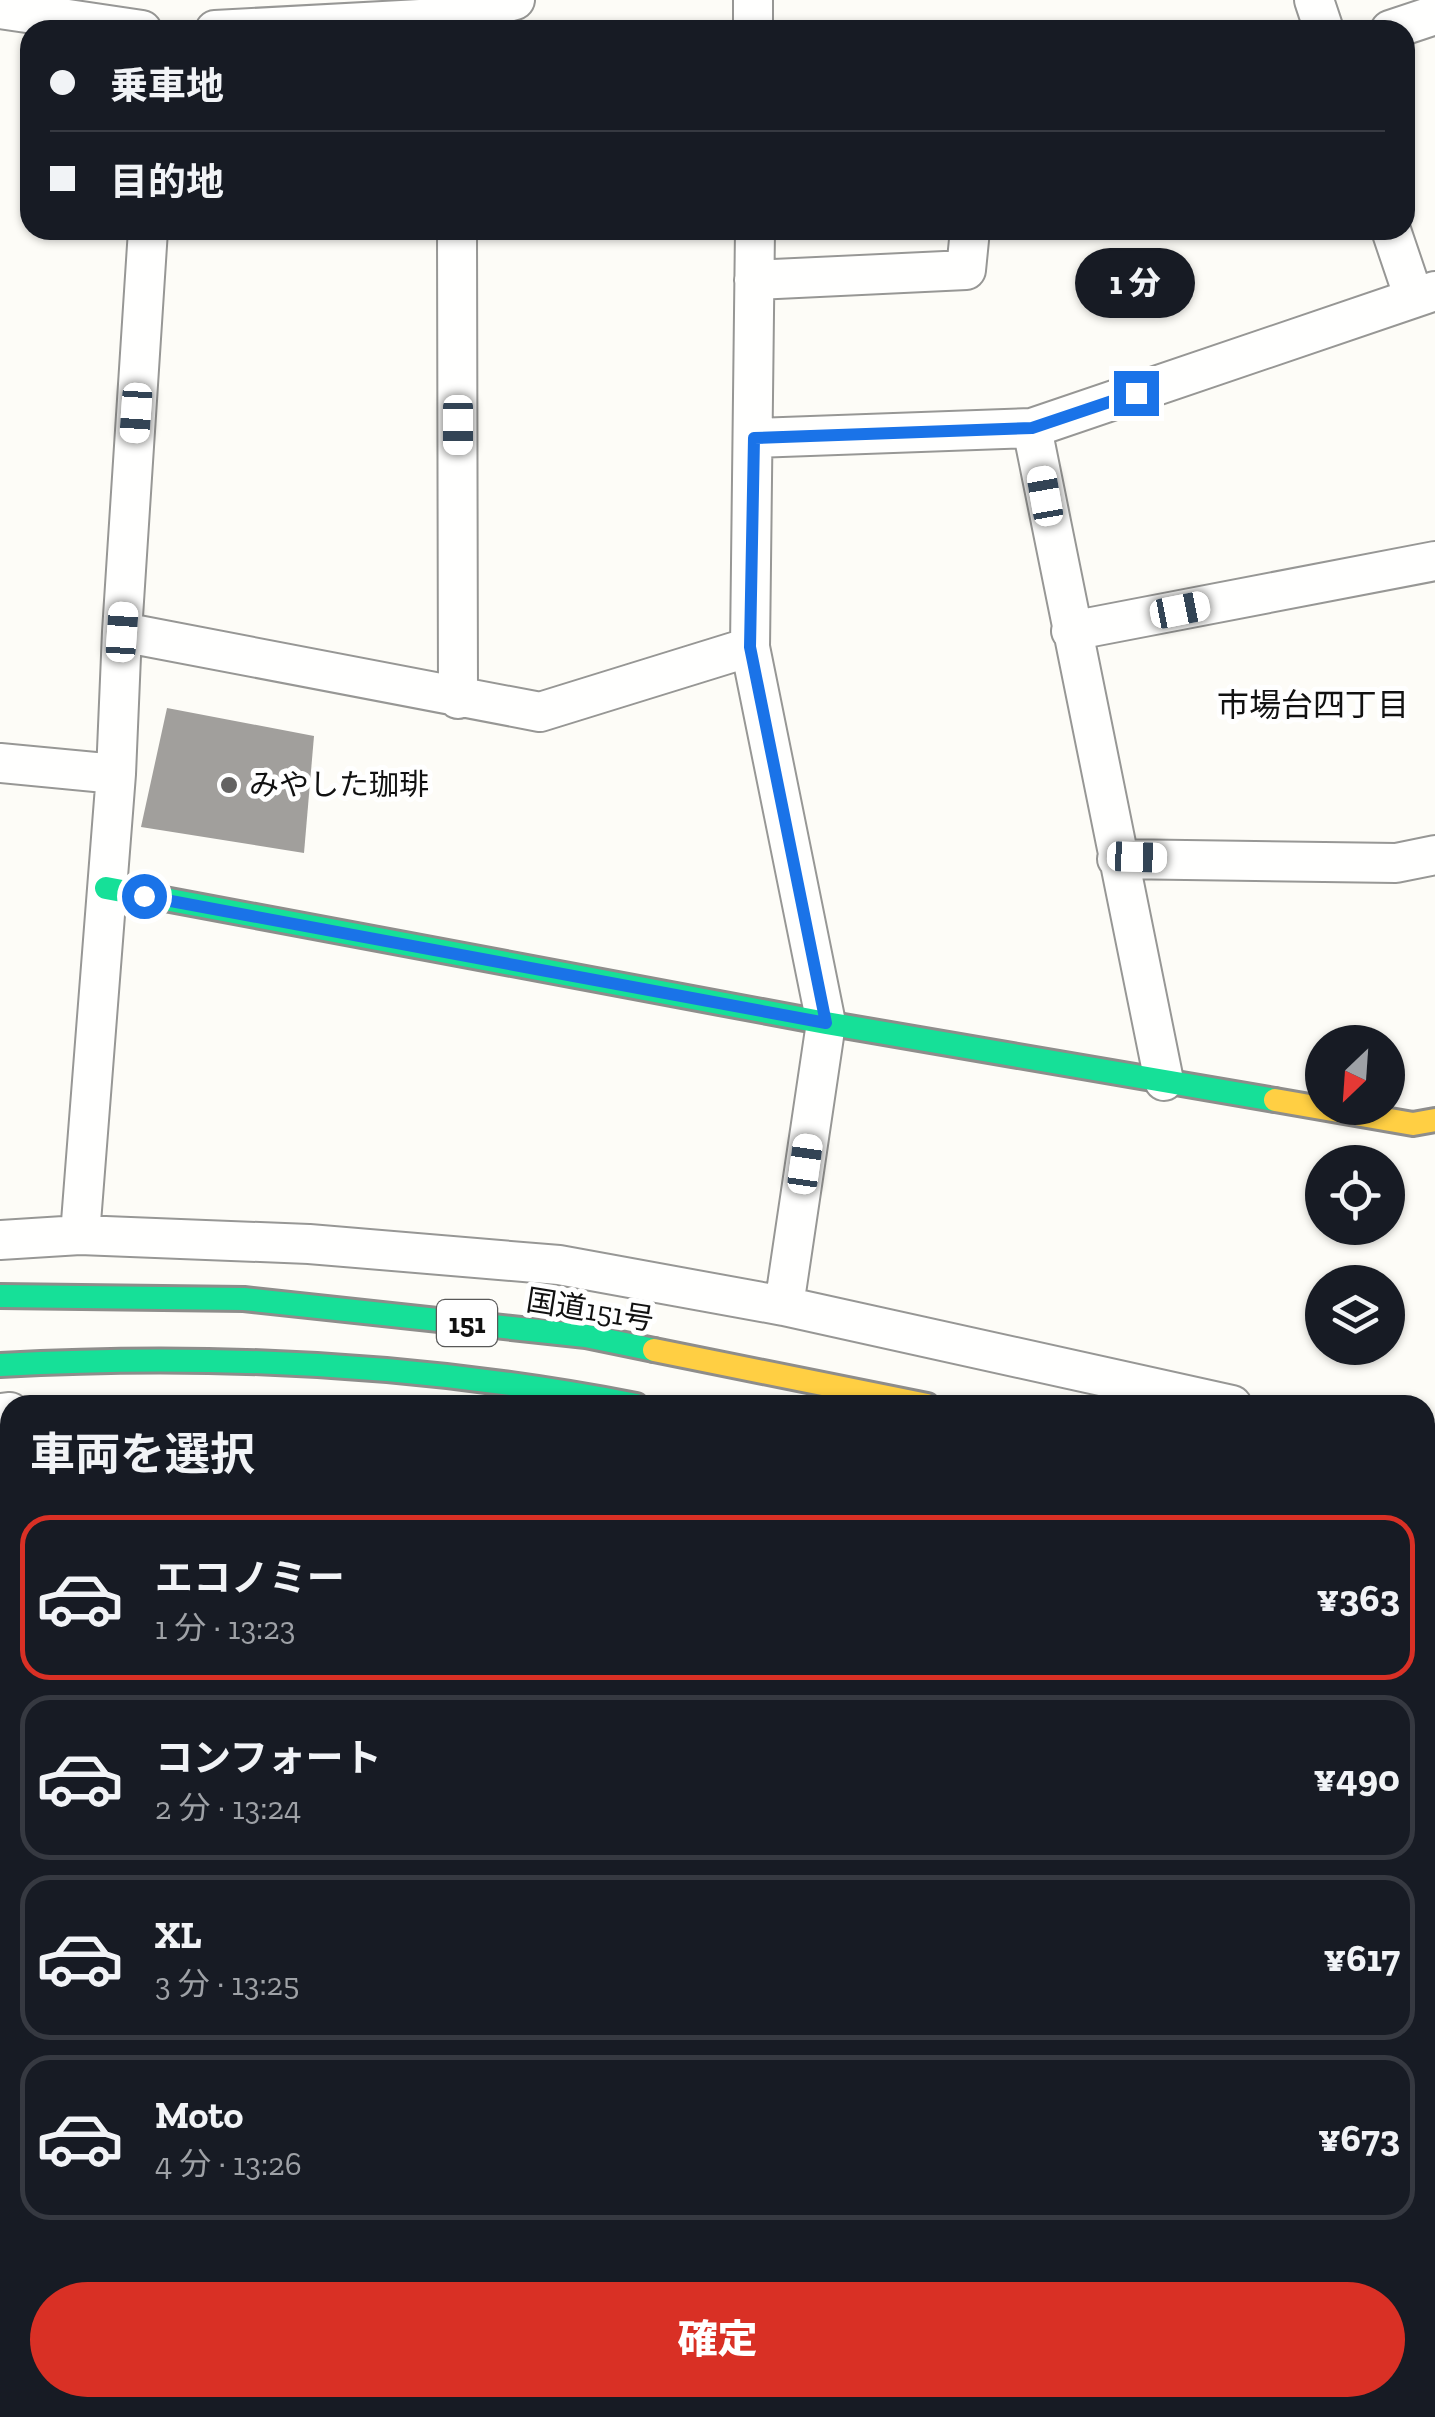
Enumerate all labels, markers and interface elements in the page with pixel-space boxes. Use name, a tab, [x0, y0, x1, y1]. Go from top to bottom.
text: 乗車地	[110, 63, 224, 109]
text: 目的地	[110, 159, 224, 205]
callout: 1 分	[1076, 248, 1196, 318]
text: 1 分	[1110, 264, 1160, 302]
route end	[1114, 371, 1159, 416]
car	[119, 382, 153, 444]
car	[443, 395, 473, 455]
car	[1025, 464, 1065, 528]
car	[1148, 590, 1212, 630]
car	[105, 601, 139, 663]
district label: 市場台四丁目	[1217, 686, 1409, 724]
place label: みやした珈琲	[249, 767, 429, 803]
marker: みやした珈琲	[218, 774, 240, 796]
car	[1106, 841, 1168, 873]
route start	[122, 874, 167, 919]
north arrow	[1305, 1025, 1405, 1125]
map controls	[1305, 1025, 1405, 1365]
car	[786, 1132, 824, 1196]
button: locate	[1305, 1145, 1405, 1245]
button: layers	[1305, 1265, 1405, 1365]
street label: 国道151号	[524, 1282, 656, 1338]
road number: 151	[437, 1300, 497, 1346]
text: 車両を選択	[30, 1428, 255, 1482]
icon: car	[35, 1553, 125, 1643]
text: エコノミー	[155, 1555, 345, 1601]
text: ¥363	[1317, 1575, 1400, 1621]
text: 1 分 · 13:23	[155, 1609, 295, 1647]
icon: car	[35, 1733, 125, 1823]
text: コンフォート	[155, 1735, 382, 1781]
text: ¥490	[1314, 1755, 1400, 1801]
text: 2 分 · 13:24	[155, 1789, 301, 1827]
text: XL	[155, 1912, 202, 1958]
icon: car	[35, 1913, 125, 2003]
text: ¥617	[1324, 1935, 1400, 1981]
text: 3 分 · 13:25	[155, 1965, 299, 2003]
text: Moto	[155, 2092, 243, 2138]
icon: car	[35, 2093, 125, 2183]
text: ¥673	[1318, 2115, 1400, 2161]
text: 4 分 · 13:26	[155, 2145, 302, 2183]
button: 確定	[30, 2282, 1405, 2397]

